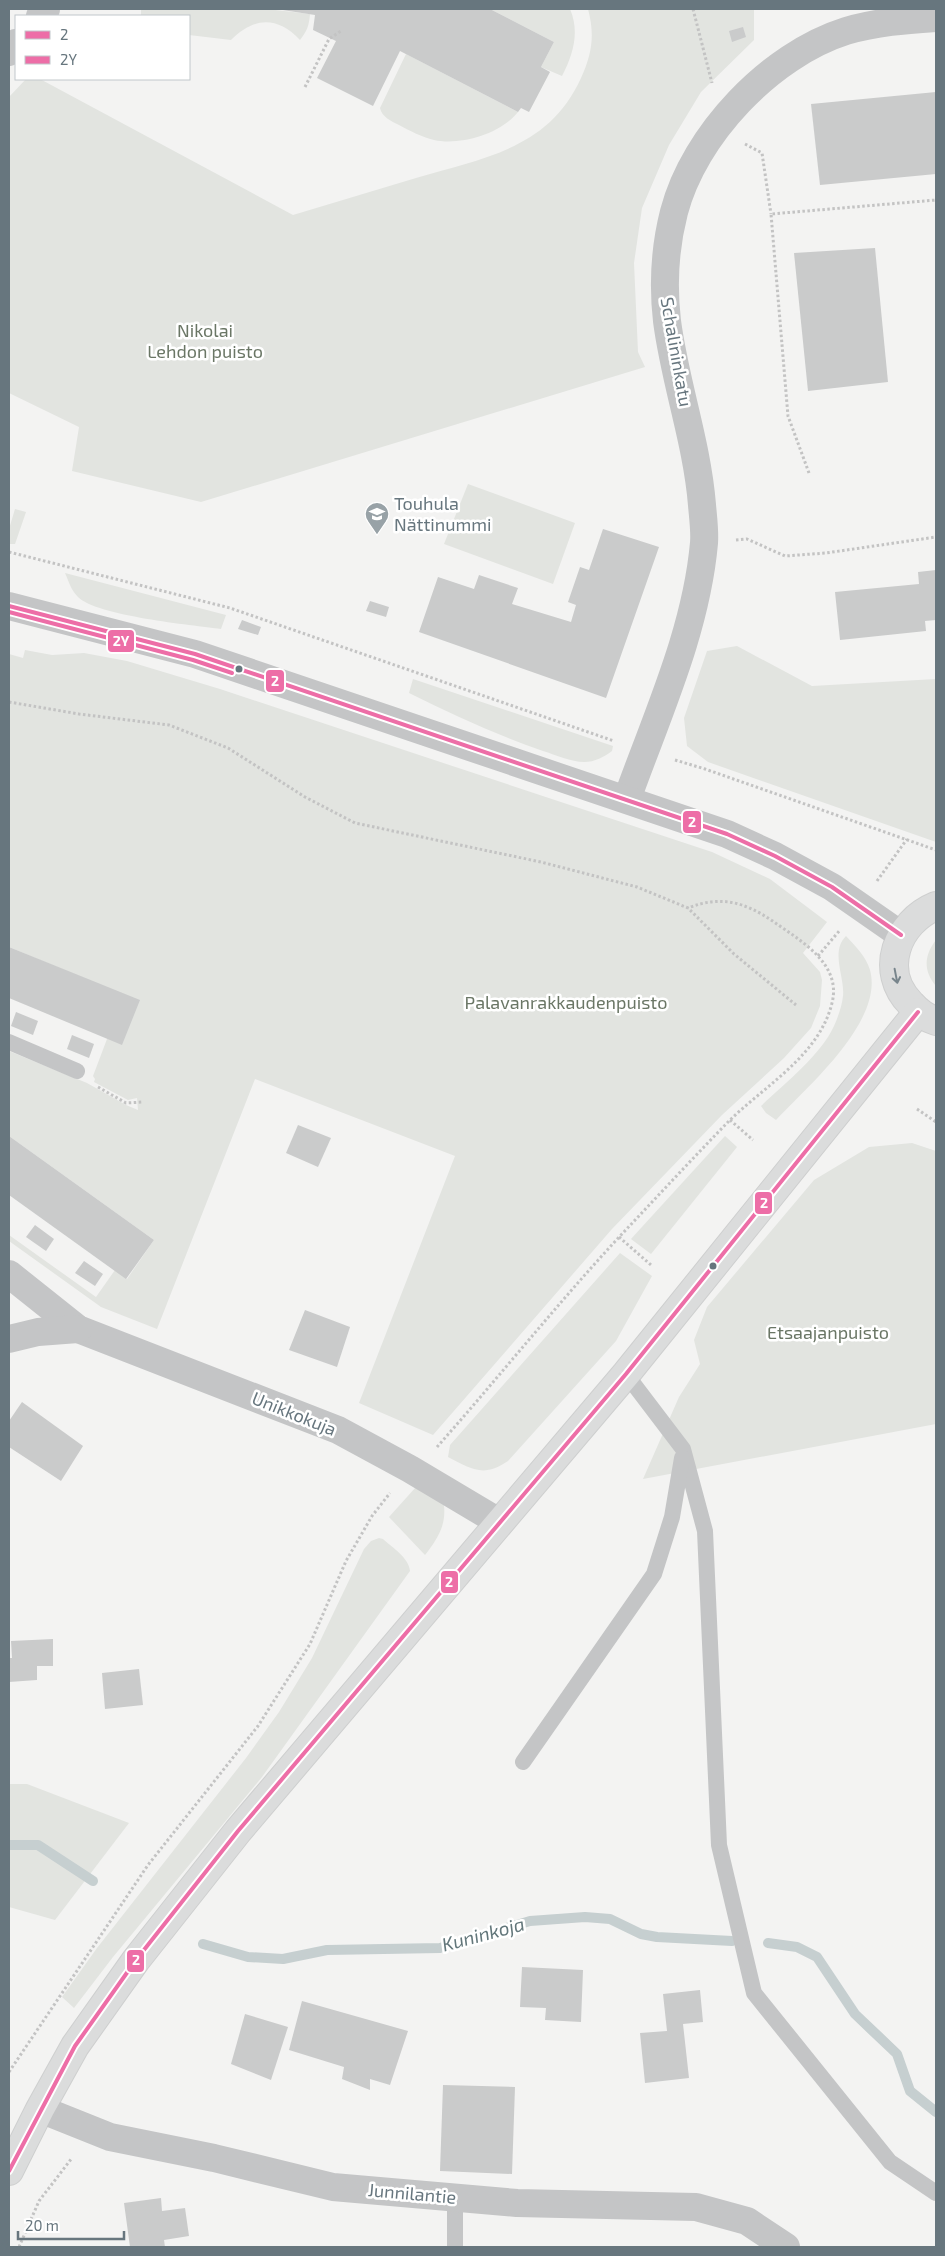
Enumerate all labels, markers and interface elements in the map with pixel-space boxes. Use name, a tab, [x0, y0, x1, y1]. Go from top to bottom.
legend	[15, 15, 190, 80]
text: 2	[60, 25, 68, 43]
text: 2Y	[60, 50, 77, 68]
street label: Schalininkatu	[657, 295, 697, 408]
park label: Nikolai Lehdon puisto	[147, 319, 263, 362]
place label: Touhula Nättinummi	[394, 492, 491, 535]
school or university icon: Touhula Nättinummi	[364, 501, 390, 535]
line badge: 2Y	[107, 629, 135, 653]
text: 2Y	[113, 632, 130, 649]
unlabelled marker	[234, 664, 244, 674]
line badge: 2	[265, 669, 285, 693]
text: 2	[271, 672, 279, 689]
line badge: 2	[682, 810, 702, 834]
text: 2	[688, 813, 696, 830]
one-way arrow	[892, 968, 902, 984]
park label: Palavanrakkaudenpuisto	[465, 991, 667, 1013]
line badge: 2	[754, 1191, 773, 1215]
text: 2	[760, 1194, 768, 1211]
unlabelled marker	[708, 1261, 718, 1271]
park label: Etsaajanpuisto	[767, 1321, 889, 1343]
street label: Unikkokuja	[249, 1386, 340, 1440]
line badge: 2	[440, 1570, 459, 1594]
text: 2	[445, 1573, 453, 1590]
water label: Kuninkoja	[439, 1911, 527, 1956]
line badge: 2	[126, 1949, 145, 1973]
text: 2	[132, 1951, 140, 1968]
street label: Junnilantie	[367, 2178, 457, 2208]
scale bar	[18, 2208, 124, 2240]
text: 20 m	[25, 2216, 59, 2234]

